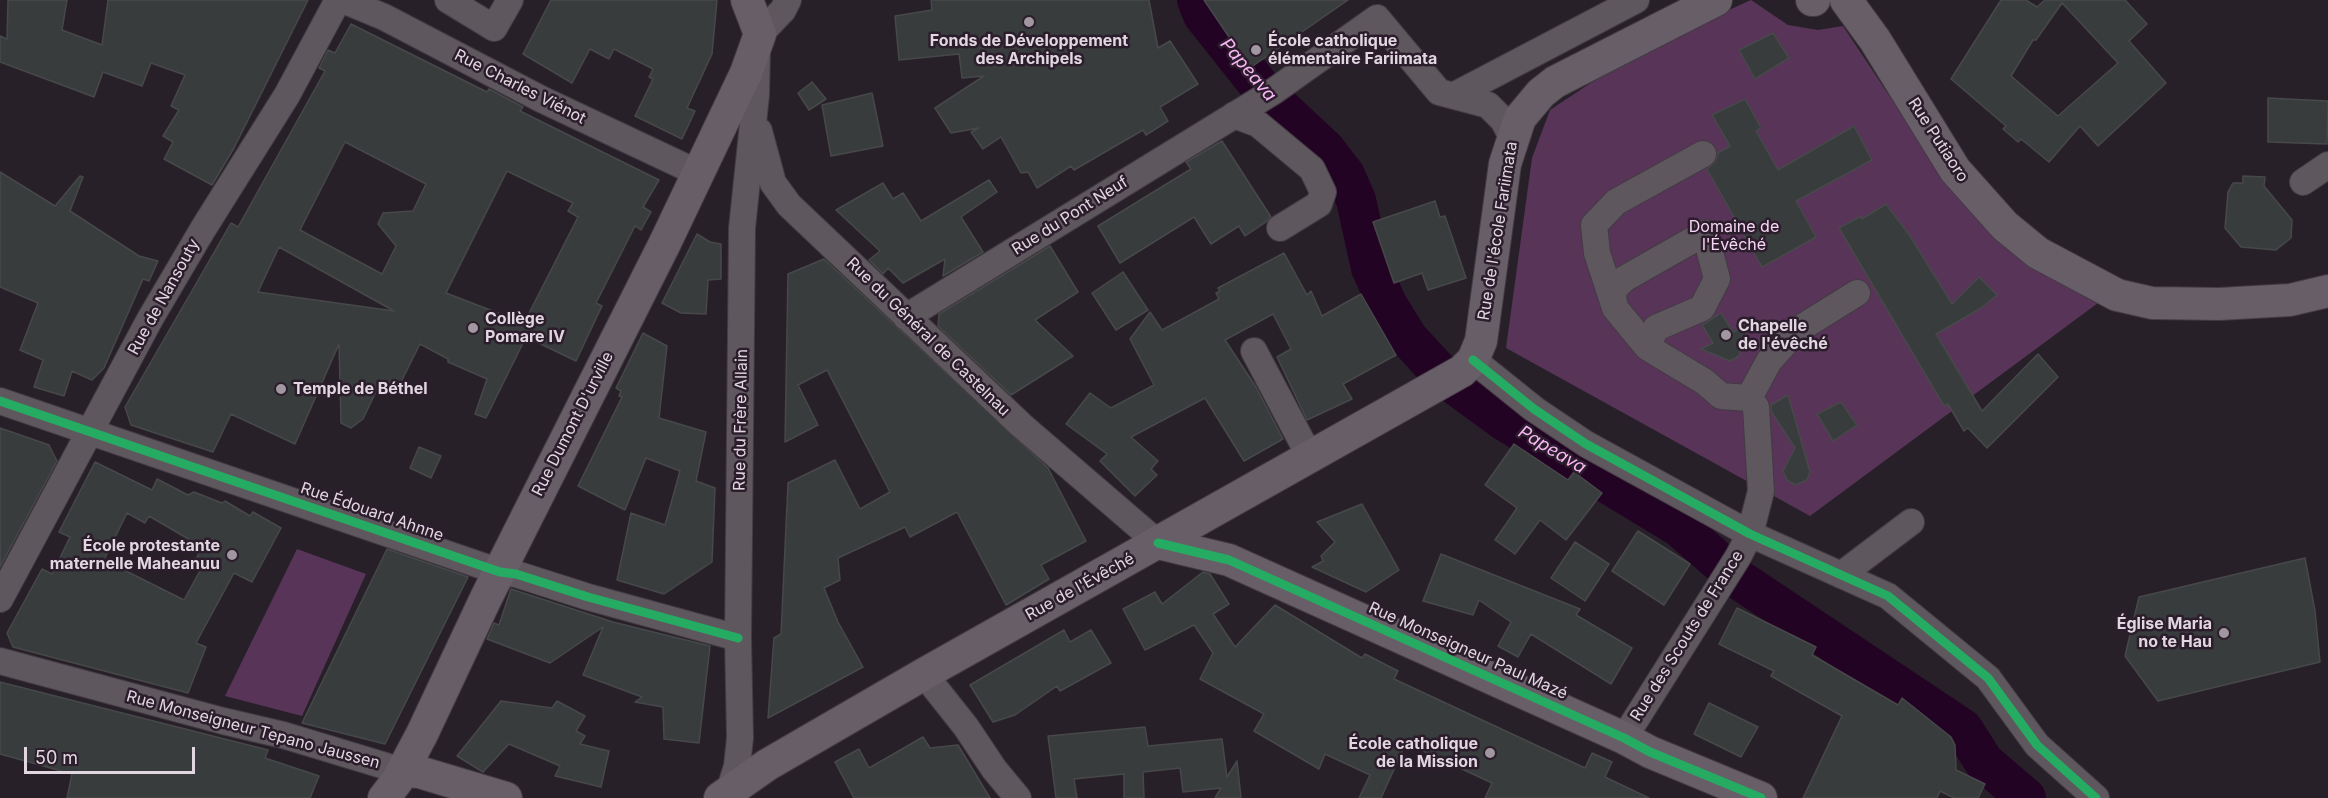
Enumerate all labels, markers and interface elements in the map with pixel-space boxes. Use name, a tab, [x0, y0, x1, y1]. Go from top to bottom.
marker: Fonds de Développement des Archipels	[1022, 15, 1036, 29]
place label: Fonds de Développement des Archipels	[930, 31, 1128, 69]
place label: École catholique élémentaire Fariimata	[1268, 31, 1437, 69]
water label: Papeava	[1215, 34, 1281, 106]
marker: École catholique élémentaire Fariimata	[1249, 43, 1263, 57]
street label: Rue Charles Viénot	[451, 46, 589, 128]
street label: Rue Putiaoro	[1904, 94, 1972, 186]
street label: Rue de l'école Fariimata	[1474, 140, 1522, 322]
street label: Rue du Pont Neuf	[1009, 173, 1131, 259]
park label: Domaine de l'Évêché	[1689, 217, 1779, 255]
street label: Rue de Nansouty	[124, 236, 204, 358]
street label: Rue du Général de Castelnau	[842, 254, 1014, 420]
place label: Collège Pomare IV	[485, 309, 565, 347]
place label: Chapelle de l'évêché	[1738, 316, 1828, 354]
marker: Collège Pomare IV	[466, 321, 480, 335]
marker: Chapelle de l'évêché	[1719, 328, 1733, 342]
street label: Rue Dumont D'urville	[528, 349, 618, 499]
street label: Rue du Frère Allain	[730, 349, 752, 491]
place label: Temple de Béthel	[293, 379, 428, 399]
marker: Temple de Béthel	[274, 382, 288, 396]
water label: Papeava	[1514, 421, 1590, 479]
street label: Rue Édouard Ahnne	[298, 479, 446, 545]
place label: École protestante maternelle Maheanuu	[50, 536, 220, 574]
street label: Rue des Scouts de France	[1626, 547, 1748, 725]
marker: École protestante maternelle Maheanuu	[225, 548, 239, 562]
street label: Rue de l'Évêché	[1022, 549, 1138, 625]
street label: Rue Monseigneur Paul Mazé	[1366, 598, 1570, 704]
place label: Église Maria no te Hau	[2117, 614, 2212, 652]
marker: Église Maria no te Hau	[2217, 626, 2231, 640]
street label: Rue Monseigneur Tepano Jaussen	[124, 687, 382, 773]
place label: École catholique de la Mission	[1349, 734, 1478, 772]
scale bar	[27, 735, 198, 773]
marker: École catholique de la Mission	[1483, 746, 1497, 760]
text: 50 m	[35, 747, 78, 768]

